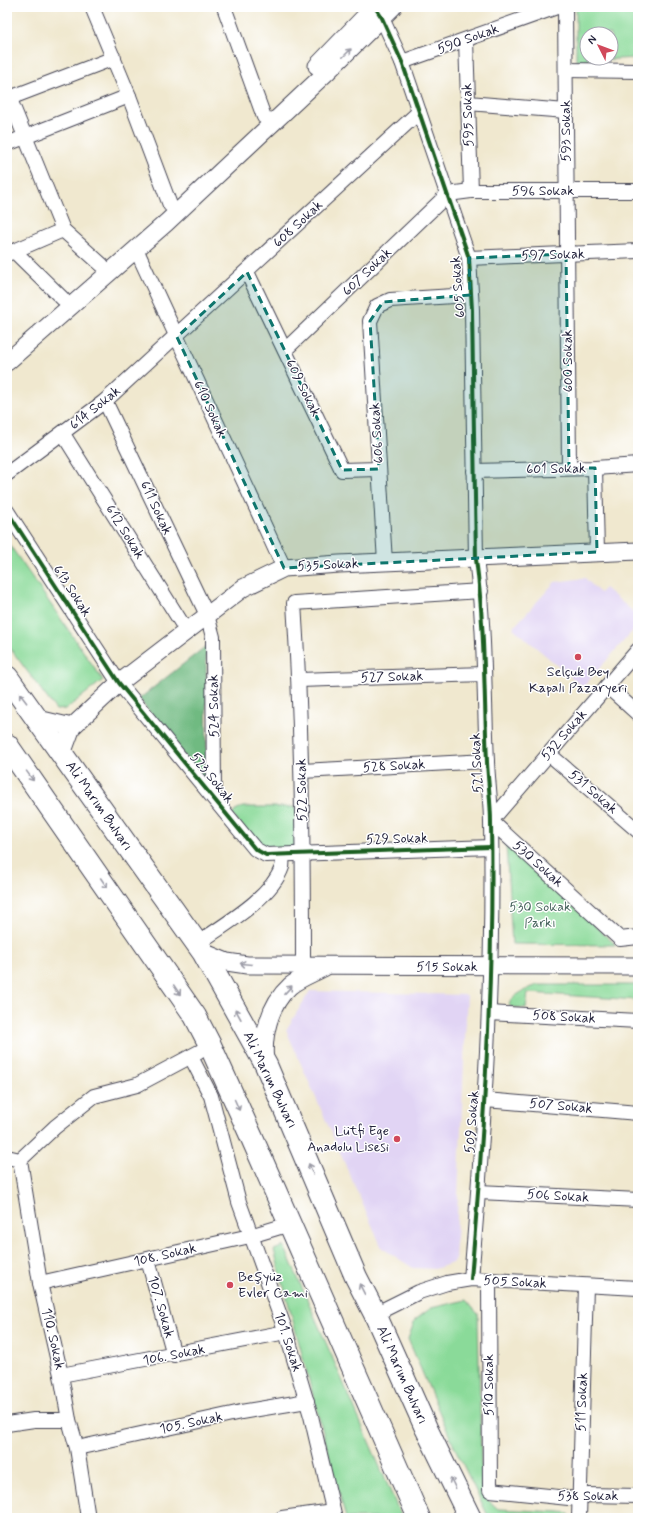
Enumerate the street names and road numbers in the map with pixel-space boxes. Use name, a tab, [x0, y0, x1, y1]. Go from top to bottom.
street label: 590 Sokak	[435, 20, 501, 58]
street label: 595 Sokak	[458, 83, 478, 147]
street label: 593 Sokak	[557, 100, 575, 162]
street label: 596 Sokak	[512, 182, 574, 200]
street label: 608 Sokak	[269, 196, 327, 252]
street label: 607 Sokak	[338, 244, 396, 300]
street label: 597 Sokak	[521, 245, 585, 265]
street label: 605 Sokak	[446, 255, 470, 319]
street label: 600 Sokak	[558, 329, 578, 393]
street label: 609 Sokak	[281, 356, 325, 420]
street label: 610 Sokak	[189, 378, 231, 440]
street label: 614 Sokak	[66, 382, 124, 434]
street label: 606 Sokak	[366, 402, 388, 464]
street label: 601 Sokak	[526, 459, 586, 479]
street label: 611 Sokak	[136, 478, 176, 538]
street label: 612 Sokak	[101, 501, 149, 563]
street label: 535 Sokak	[297, 554, 359, 576]
street label: 613 Sokak	[49, 562, 95, 620]
street label: 527 Sokak	[360, 667, 424, 687]
street label: 524 Sokak	[204, 674, 224, 738]
street label: 532 Sokak	[537, 706, 591, 764]
street label: 521 Sokak	[466, 732, 488, 794]
street label: 523 Sokak	[186, 749, 238, 807]
street label: 528 Sokak	[362, 755, 426, 777]
street label: Ali Marım Bulvarı	[61, 758, 137, 854]
street label: 522 Sokak	[292, 758, 312, 822]
street label: 531 Sokak	[565, 766, 621, 818]
street label: 529 Sokak	[366, 829, 429, 849]
street label: 530 Sokak	[509, 837, 567, 891]
street label: 515 Sokak	[416, 958, 478, 976]
street label: 508 Sokak	[532, 1006, 596, 1028]
street label: Ali Marım Bulvarı	[239, 1029, 301, 1131]
street label: 509 Sokak	[461, 1090, 483, 1154]
street label: 507 Sokak	[529, 1094, 593, 1118]
street label: 506 Sokak	[526, 1185, 590, 1207]
street label: 108. Sokak	[132, 1239, 198, 1271]
street label: 505 Sokak	[483, 1271, 547, 1293]
street label: 107. Sokak	[144, 1274, 179, 1340]
street label: 110. Sokak	[37, 1306, 69, 1372]
street label: 101. Sokak	[270, 1310, 306, 1374]
street label: Ali Marım Bulvarı	[372, 1323, 432, 1427]
street label: 106. Sokak	[141, 1340, 207, 1370]
street label: 510 Sokak	[480, 1354, 498, 1416]
street label: 511 Sokak	[572, 1372, 592, 1432]
street label: 105. Sokak	[158, 1408, 224, 1438]
street label: 538 Sokak	[557, 1487, 619, 1505]

